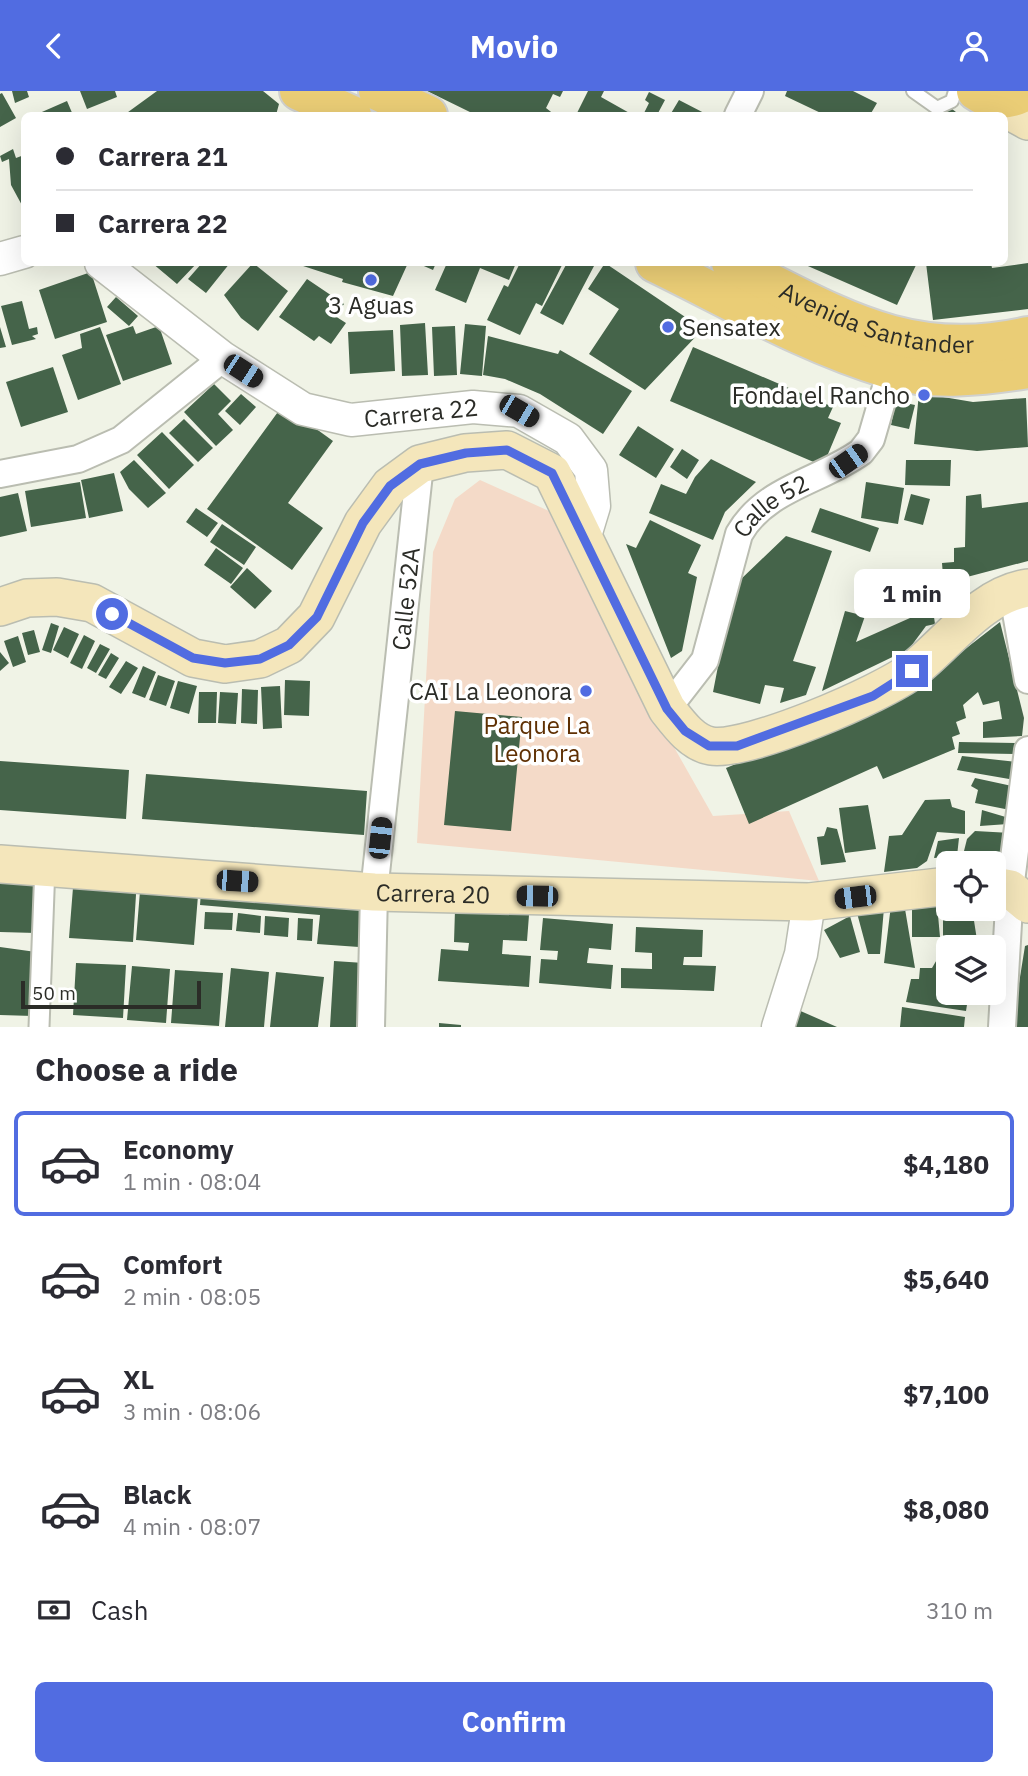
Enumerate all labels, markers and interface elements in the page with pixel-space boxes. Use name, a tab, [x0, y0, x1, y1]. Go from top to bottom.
text: Movio	[470, 25, 558, 67]
icon: back	[35, 27, 73, 65]
icon: person	[955, 27, 993, 65]
text: Carrera 21	[98, 139, 227, 173]
text: Carrera 22	[98, 206, 227, 240]
marker: 3 Aguas	[363, 272, 379, 288]
street label: Avenida Santander	[774, 274, 975, 360]
place label: 3 Aguas	[328, 289, 414, 321]
place label: Sensatex	[682, 311, 781, 343]
marker: Sensatex	[660, 319, 676, 335]
car	[220, 351, 267, 391]
place label: Fonda el Rancho	[732, 379, 910, 411]
marker: Fonda el Rancho	[916, 387, 932, 403]
street label: Carrera 22	[362, 391, 479, 435]
car	[496, 391, 543, 431]
car	[825, 440, 872, 482]
street label: Calle 52	[725, 466, 814, 543]
street label: Calle 52A	[384, 545, 427, 652]
callout: 1 min	[854, 569, 970, 619]
text: 1 min	[882, 578, 942, 608]
route start	[96, 598, 128, 630]
route end	[896, 655, 928, 687]
place label: CAI La Leonora	[409, 675, 572, 707]
marker: CAI La Leonora	[578, 683, 594, 699]
park label: Parque La Leonora	[484, 709, 591, 769]
car	[368, 816, 393, 860]
map controls	[936, 851, 1006, 1005]
button: locate	[936, 851, 1006, 921]
car	[216, 869, 259, 893]
street label: Carrera 20	[375, 876, 491, 911]
car	[833, 884, 878, 910]
car	[516, 885, 559, 907]
button: layers	[936, 935, 1006, 1005]
scale bar	[21, 978, 201, 1010]
text: 50 m	[32, 981, 76, 1005]
text: Choose a ride	[35, 1048, 238, 1090]
icon: car	[39, 1132, 102, 1195]
text: Economy	[123, 1132, 234, 1166]
text: $4,180	[903, 1147, 989, 1181]
text: 1 min · 08:04	[123, 1166, 261, 1196]
icon: car	[39, 1247, 102, 1310]
text: Comfort	[123, 1247, 222, 1281]
text: $5,640	[903, 1262, 989, 1296]
text: 2 min · 08:05	[123, 1281, 261, 1311]
icon: car	[39, 1362, 102, 1425]
text: XL	[123, 1362, 154, 1396]
text: $7,100	[903, 1377, 989, 1411]
text: 3 min · 08:06	[123, 1396, 261, 1426]
icon: car	[39, 1477, 102, 1540]
text: Black	[123, 1477, 191, 1511]
text: $8,080	[903, 1492, 989, 1526]
text: 4 min · 08:07	[123, 1511, 261, 1541]
icon: cash	[35, 1591, 73, 1629]
text: Cash	[91, 1593, 148, 1627]
text: 310 m	[926, 1595, 993, 1625]
button: Confirm	[35, 1682, 993, 1762]

